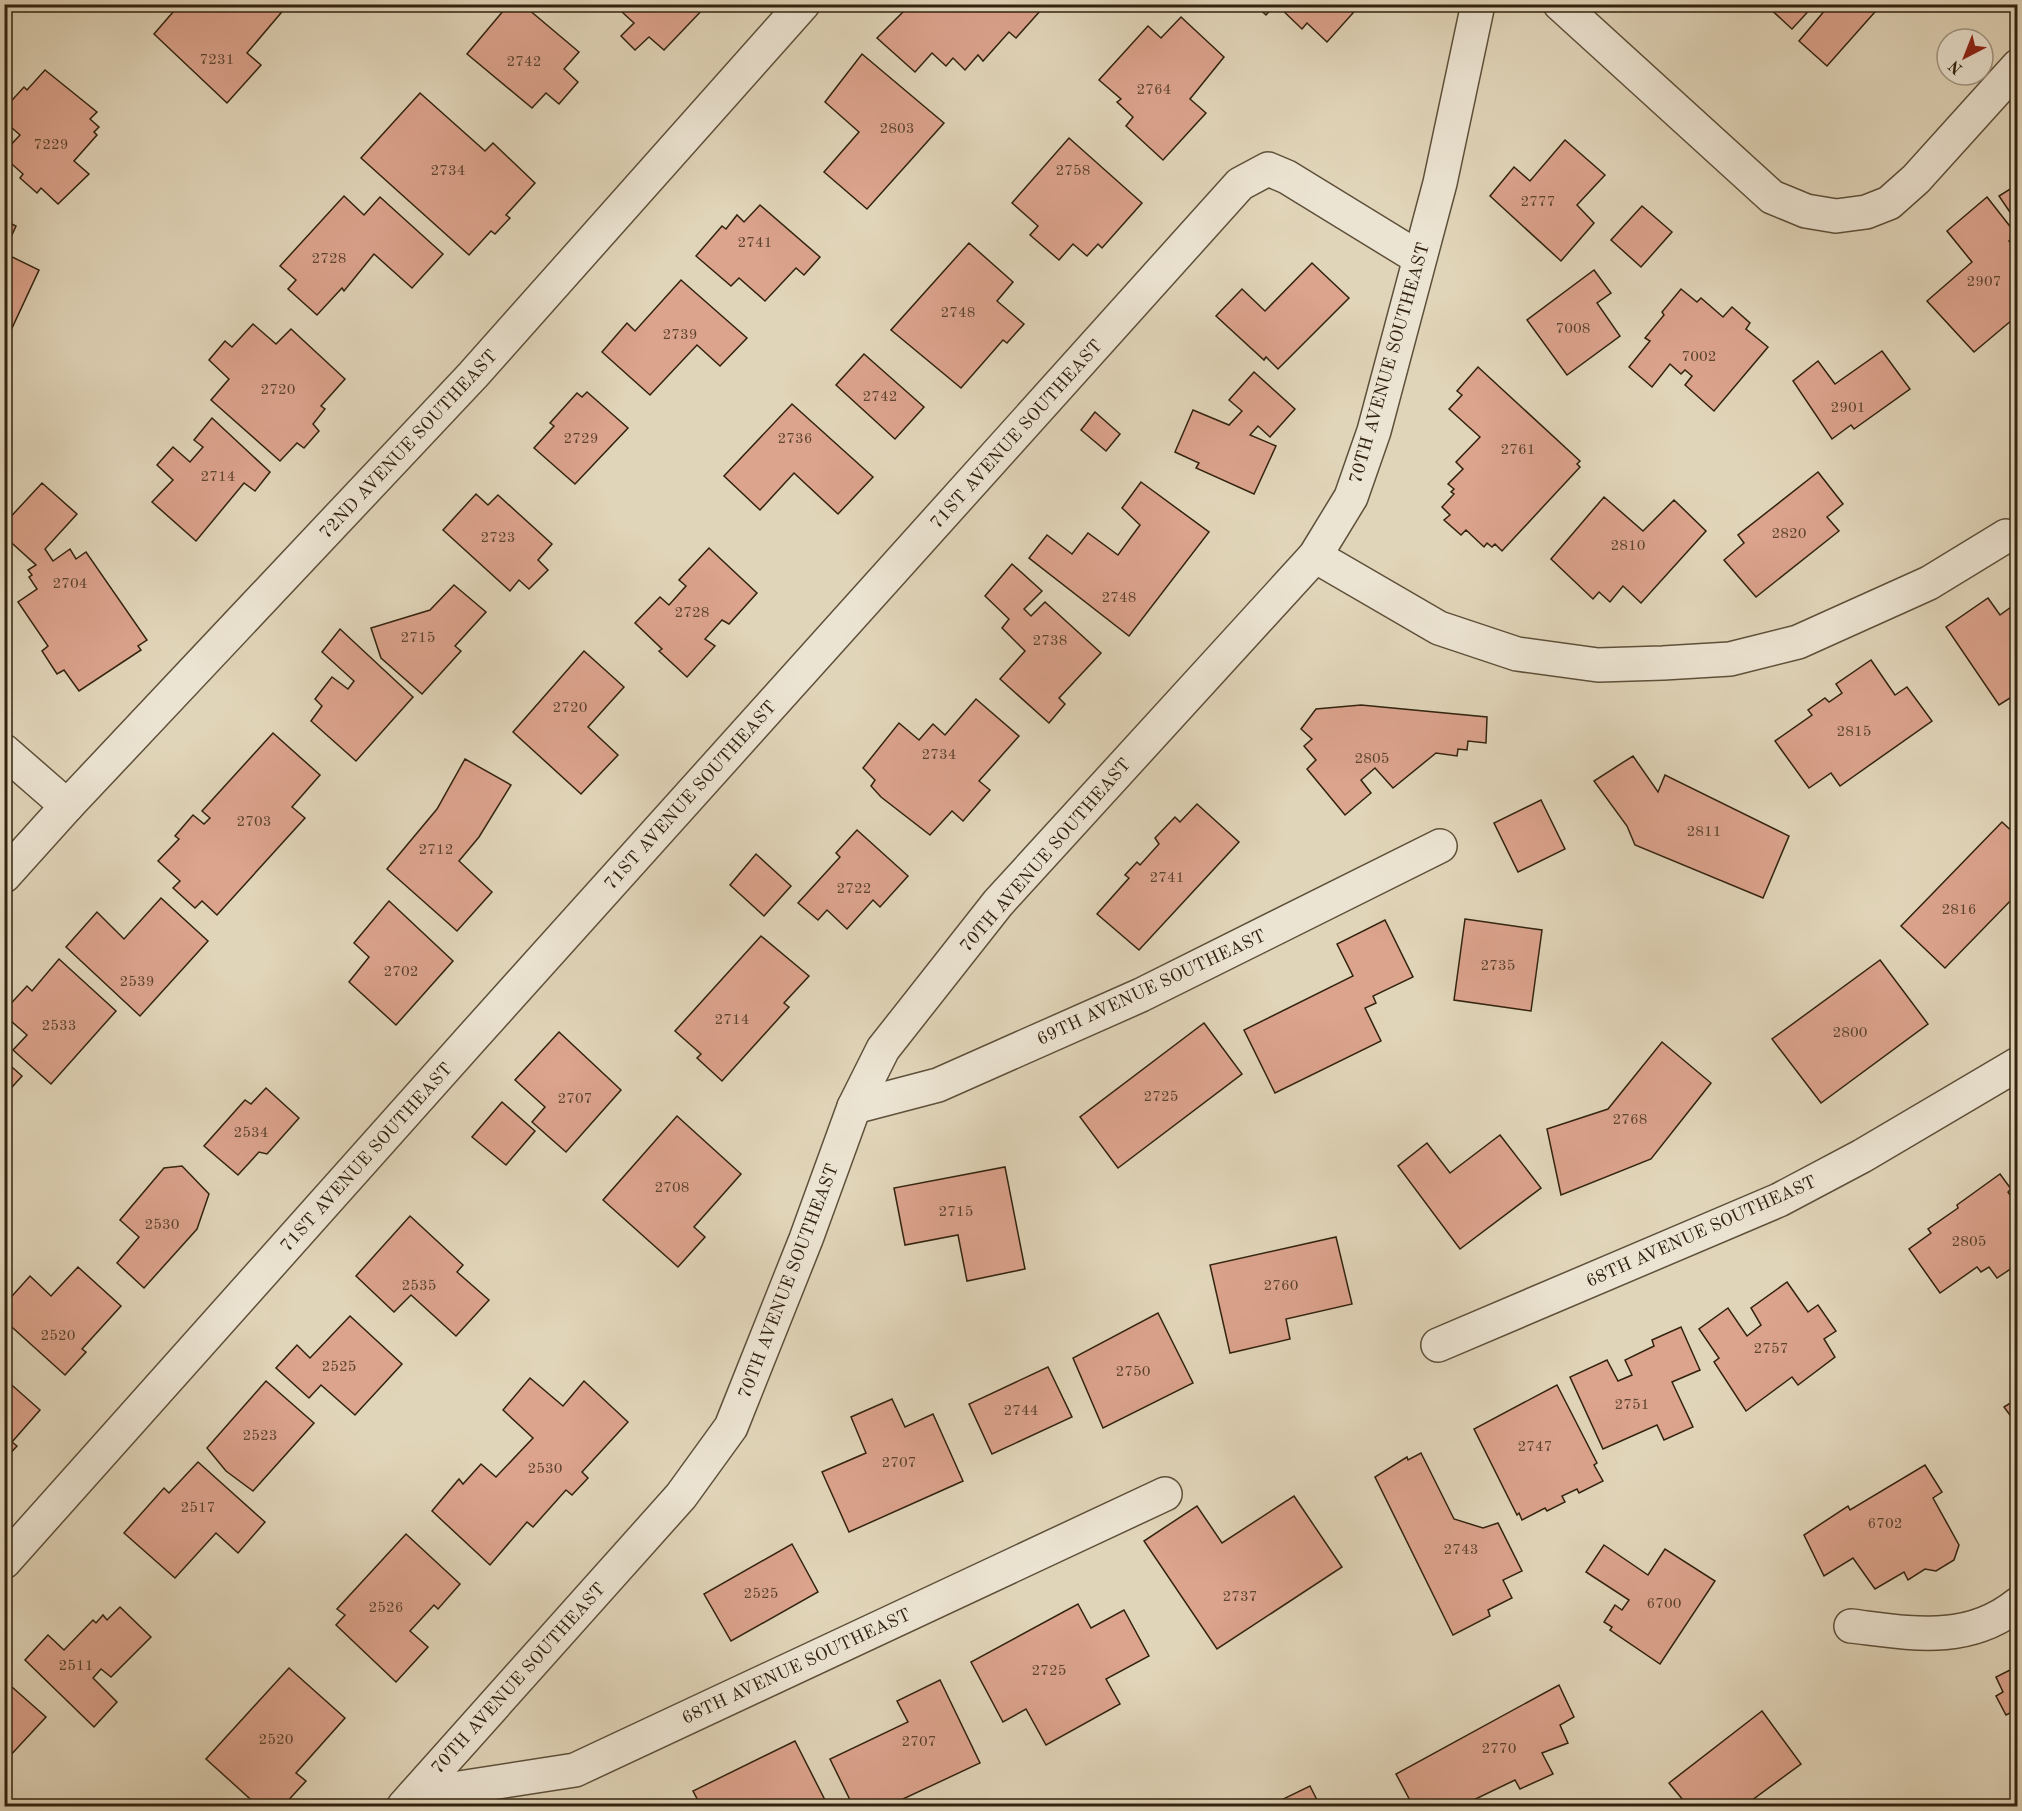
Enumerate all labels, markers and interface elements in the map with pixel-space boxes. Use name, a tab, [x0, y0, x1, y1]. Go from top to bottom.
north arrow	[1935, 27, 1995, 87]
house number: 7231	[200, 53, 234, 68]
house number: 2742	[507, 55, 541, 70]
text: N	[1946, 56, 1966, 77]
house number: 2764	[1137, 83, 1171, 98]
house number: 2803	[880, 122, 914, 137]
house number: 7229	[34, 138, 68, 153]
house number: 2734	[431, 164, 465, 179]
house number: 2758	[1056, 164, 1090, 179]
house number: 2777	[1521, 195, 1555, 210]
house number: 2741	[738, 236, 772, 251]
street label: 70TH AVENUE SOUTHEAST	[1347, 241, 1433, 486]
house number: 2728	[312, 252, 346, 267]
house number: 2907	[1967, 275, 2001, 290]
house number: 2748	[941, 306, 975, 321]
house number: 7008	[1556, 322, 1590, 337]
house number: 2739	[663, 328, 697, 343]
street label: 71ST AVENUE SOUTHEAST	[927, 337, 1106, 532]
street label: 72ND AVENUE SOUTHEAST	[317, 347, 501, 543]
house number: 7002	[1682, 350, 1716, 365]
house number: 2720	[261, 383, 295, 398]
house number: 2742	[863, 390, 897, 405]
house number: 2901	[1831, 401, 1865, 416]
house number: 2729	[564, 432, 598, 447]
house number: 2736	[778, 432, 812, 447]
house number: 2761	[1501, 443, 1535, 458]
house number: 2714	[201, 470, 235, 485]
house number: 2820	[1772, 527, 1806, 542]
house number: 2723	[481, 531, 515, 546]
house number: 2810	[1611, 539, 1645, 554]
house number: 2704	[53, 577, 87, 592]
house number: 2748	[1102, 591, 1136, 606]
house number: 2728	[675, 606, 709, 621]
house number: 2715	[401, 631, 435, 646]
house number: 2738	[1033, 634, 1067, 649]
street label: 71ST AVENUE SOUTHEAST	[601, 698, 780, 893]
house number: 2720	[553, 701, 587, 716]
house number: 2815	[1837, 725, 1871, 740]
house number: 2734	[922, 748, 956, 763]
house number: 2805	[1355, 752, 1389, 767]
street label: 70TH AVENUE SOUTHEAST	[957, 755, 1135, 956]
house number: 2703	[237, 815, 271, 830]
house number: 2811	[1687, 825, 1721, 840]
house number: 2712	[419, 843, 453, 858]
house number: 2741	[1150, 871, 1184, 886]
house number: 2722	[837, 882, 871, 897]
house number: 2816	[1942, 903, 1976, 918]
street label: 69TH AVENUE SOUTHEAST	[1034, 927, 1268, 1049]
house number: 2735	[1481, 959, 1515, 974]
house number: 2702	[384, 965, 418, 980]
house number: 2539	[120, 975, 154, 990]
house number: 2714	[715, 1013, 749, 1028]
house number: 2533	[42, 1019, 76, 1034]
house number: 2800	[1833, 1026, 1867, 1041]
street label: 71ST AVENUE SOUTHEAST	[277, 1060, 456, 1255]
house number: 2725	[1144, 1090, 1178, 1105]
house number: 2707	[558, 1092, 592, 1107]
house number: 2768	[1613, 1113, 1647, 1128]
house number: 2534	[234, 1126, 268, 1141]
street label: 70TH AVENUE SOUTHEAST	[736, 1161, 842, 1401]
street label: 68TH AVENUE SOUTHEAST	[1584, 1173, 1819, 1291]
house number: 2708	[655, 1181, 689, 1196]
house number: 2715	[939, 1205, 973, 1220]
house number: 2530	[145, 1218, 179, 1233]
house number: 2805	[1952, 1235, 1986, 1250]
house number: 2535	[402, 1279, 436, 1294]
house number: 2760	[1264, 1279, 1298, 1294]
house number: 2520	[41, 1329, 75, 1344]
house number: 2757	[1754, 1342, 1788, 1357]
house number: 2525	[322, 1360, 356, 1375]
house number: 2750	[1116, 1365, 1150, 1380]
house number: 2751	[1615, 1398, 1649, 1413]
house number: 2744	[1004, 1404, 1038, 1419]
house number: 2523	[243, 1429, 277, 1444]
house number: 2747	[1518, 1440, 1552, 1455]
house number: 2707	[882, 1456, 916, 1471]
house number: 2530	[528, 1462, 562, 1477]
house number: 2517	[181, 1501, 215, 1516]
house number: 6702	[1868, 1517, 1902, 1532]
house number: 2743	[1444, 1543, 1478, 1558]
street label: 70TH AVENUE SOUTHEAST	[428, 1580, 609, 1778]
house number: 2525	[744, 1587, 778, 1602]
house number: 2737	[1223, 1590, 1257, 1605]
house number: 6700	[1647, 1597, 1681, 1612]
house number: 2526	[369, 1601, 403, 1616]
street label: 68TH AVENUE SOUTHEAST	[679, 1606, 913, 1728]
house number: 2511	[59, 1659, 93, 1674]
house number: 2725	[1032, 1664, 1066, 1679]
house number: 2520	[259, 1733, 293, 1748]
house number: 2707	[902, 1735, 936, 1750]
house number: 2770	[1482, 1742, 1516, 1757]

